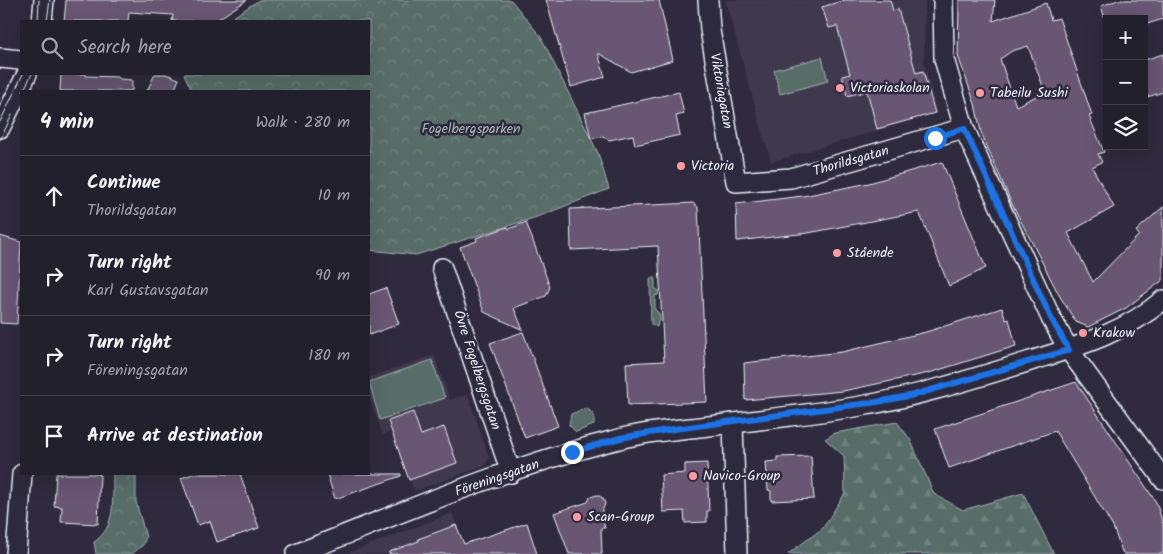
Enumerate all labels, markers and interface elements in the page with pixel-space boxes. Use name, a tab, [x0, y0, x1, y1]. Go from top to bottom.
map controls	[1103, 15, 1148, 150]
button: +	[1103, 15, 1148, 60]
search box	[20, 20, 370, 75]
text: Search here	[78, 33, 172, 63]
icon: search	[38, 34, 66, 62]
street label: Viktoriagatan	[704, 52, 738, 130]
button: −	[1103, 60, 1148, 105]
place label: Victoriaskolan	[850, 77, 930, 99]
marker: Victoriaskolan	[834, 82, 846, 94]
place label: Tabeilu Sushi	[990, 82, 1068, 104]
marker: Tabeilu Sushi	[974, 87, 986, 99]
button: layers	[1103, 105, 1148, 150]
text: 4 min	[40, 106, 94, 139]
text: Walk · 280 m	[256, 110, 350, 135]
park label: Fogelbergsparken	[421, 118, 521, 140]
route start	[924, 127, 947, 150]
street label: Thorildsgatan	[810, 140, 892, 182]
place label: Victoria	[691, 155, 734, 177]
marker: Victoria	[675, 160, 687, 172]
text: Continue	[87, 168, 160, 198]
icon: ahead	[40, 182, 68, 210]
text: 10 m	[318, 183, 350, 208]
text: Thorildsgatan	[87, 198, 177, 223]
place label: Stående	[847, 242, 894, 264]
marker: Stående	[831, 247, 843, 259]
text: Turn right	[87, 248, 172, 278]
icon: right	[40, 262, 68, 290]
text: 90 m	[315, 263, 350, 288]
text: Karl Gustavsgatan	[87, 278, 208, 303]
street label: Övre Fogelbergsgatan	[447, 307, 507, 433]
place label: Krakow	[1093, 322, 1135, 344]
marker: Krakow	[1077, 327, 1089, 339]
text: Turn right	[87, 328, 172, 358]
icon: right	[40, 342, 68, 370]
text: 180 m	[308, 343, 350, 368]
text: Föreningsgatan	[87, 358, 188, 383]
text: Arrive at destination	[87, 421, 263, 451]
icon: arrive	[40, 422, 68, 450]
route end	[561, 441, 584, 464]
street label: Föreningsgatan	[452, 453, 542, 503]
place label: Navico-Group	[703, 465, 781, 487]
marker: Navico-Group	[687, 470, 699, 482]
place label: Scan-Group	[587, 506, 654, 528]
marker: Scan-Group	[571, 511, 583, 523]

